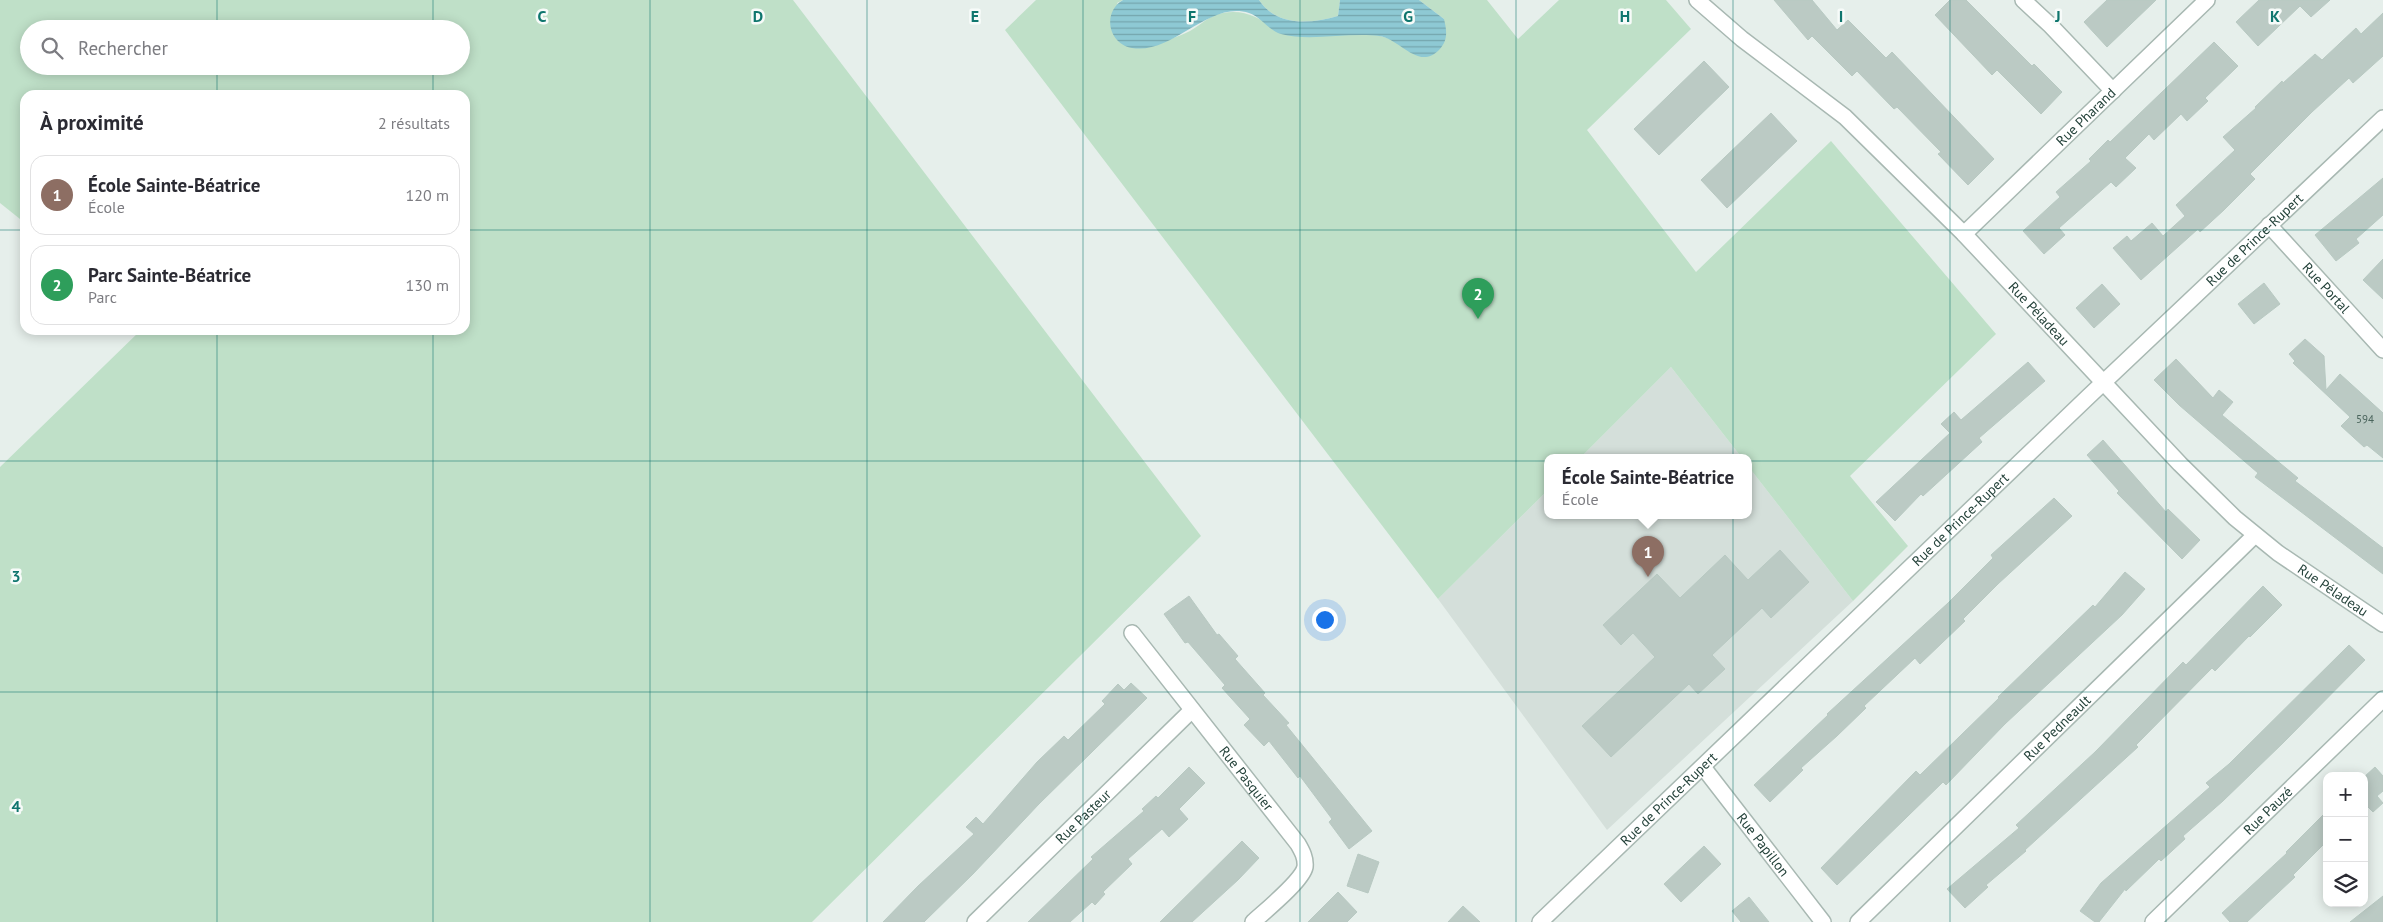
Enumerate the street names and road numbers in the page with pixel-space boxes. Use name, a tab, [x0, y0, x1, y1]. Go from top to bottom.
street label: Rue Pharand	[2052, 84, 2119, 150]
street label: Rue de Prince-Rupert	[2202, 189, 2307, 290]
street label: Rue Portal	[2299, 259, 2354, 317]
street label: Rue Péladeau	[2004, 278, 2073, 350]
street label: Rue de Prince-Rupert	[1908, 469, 2013, 570]
street label: Rue Péladeau	[2294, 560, 2372, 620]
street label: Rue Pedneault	[2020, 691, 2095, 765]
street label: Rue Pasquier	[1215, 742, 1278, 815]
street label: Rue de Prince-Rupert	[1616, 748, 1721, 849]
street label: Rue Pauzé	[2239, 783, 2296, 839]
street label: Rue Pasteur	[1051, 785, 1115, 848]
street label: Rue Papillon	[1733, 809, 1793, 880]

